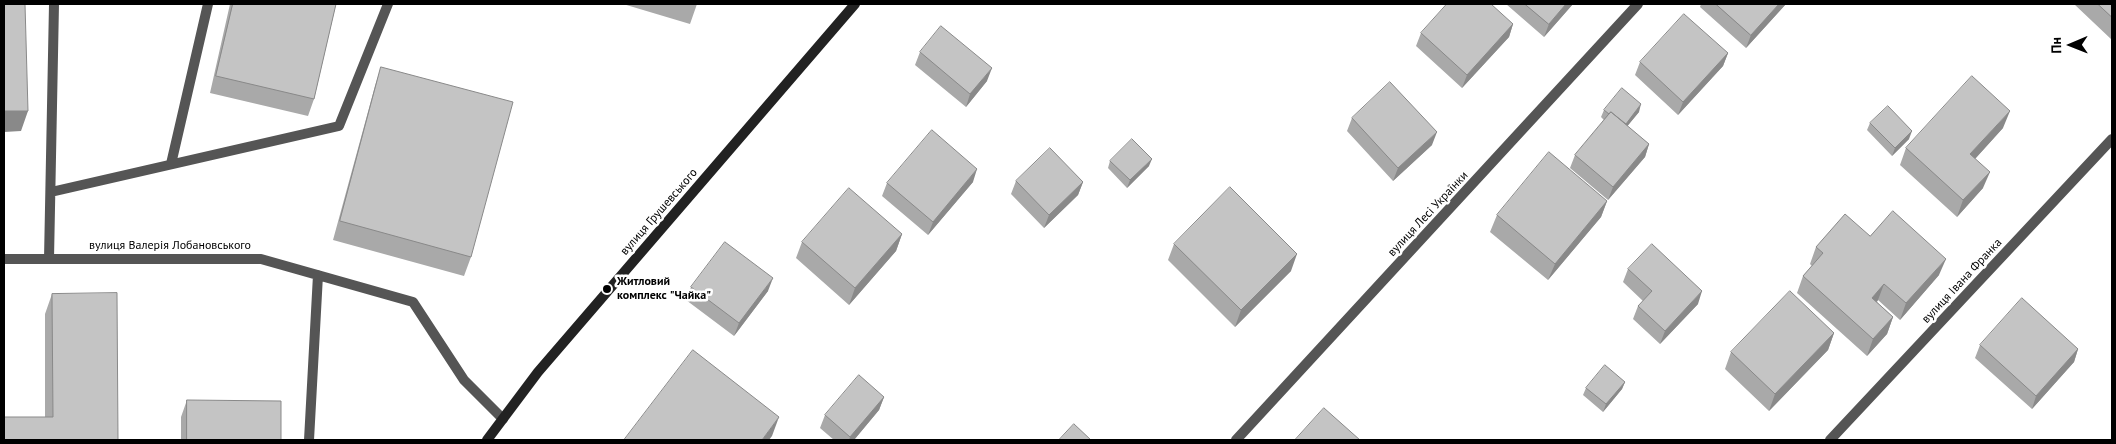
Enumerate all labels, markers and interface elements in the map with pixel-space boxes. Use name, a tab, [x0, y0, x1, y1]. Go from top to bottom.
north arrow	[2046, 20, 2096, 70]
text: Пн	[2047, 37, 2065, 54]
street label: вулиця Грушевського	[617, 166, 701, 258]
street label: вулиця Лесі Українки	[1385, 168, 1471, 260]
street label: вулиця Івана Франка	[1919, 236, 2005, 326]
street label: вулиця Валерія Лобановського	[89, 239, 251, 253]
place label: Житловий комплекс "Чайка"	[617, 275, 711, 303]
marker: Житловий комплекс "Чайка"	[601, 283, 613, 295]

